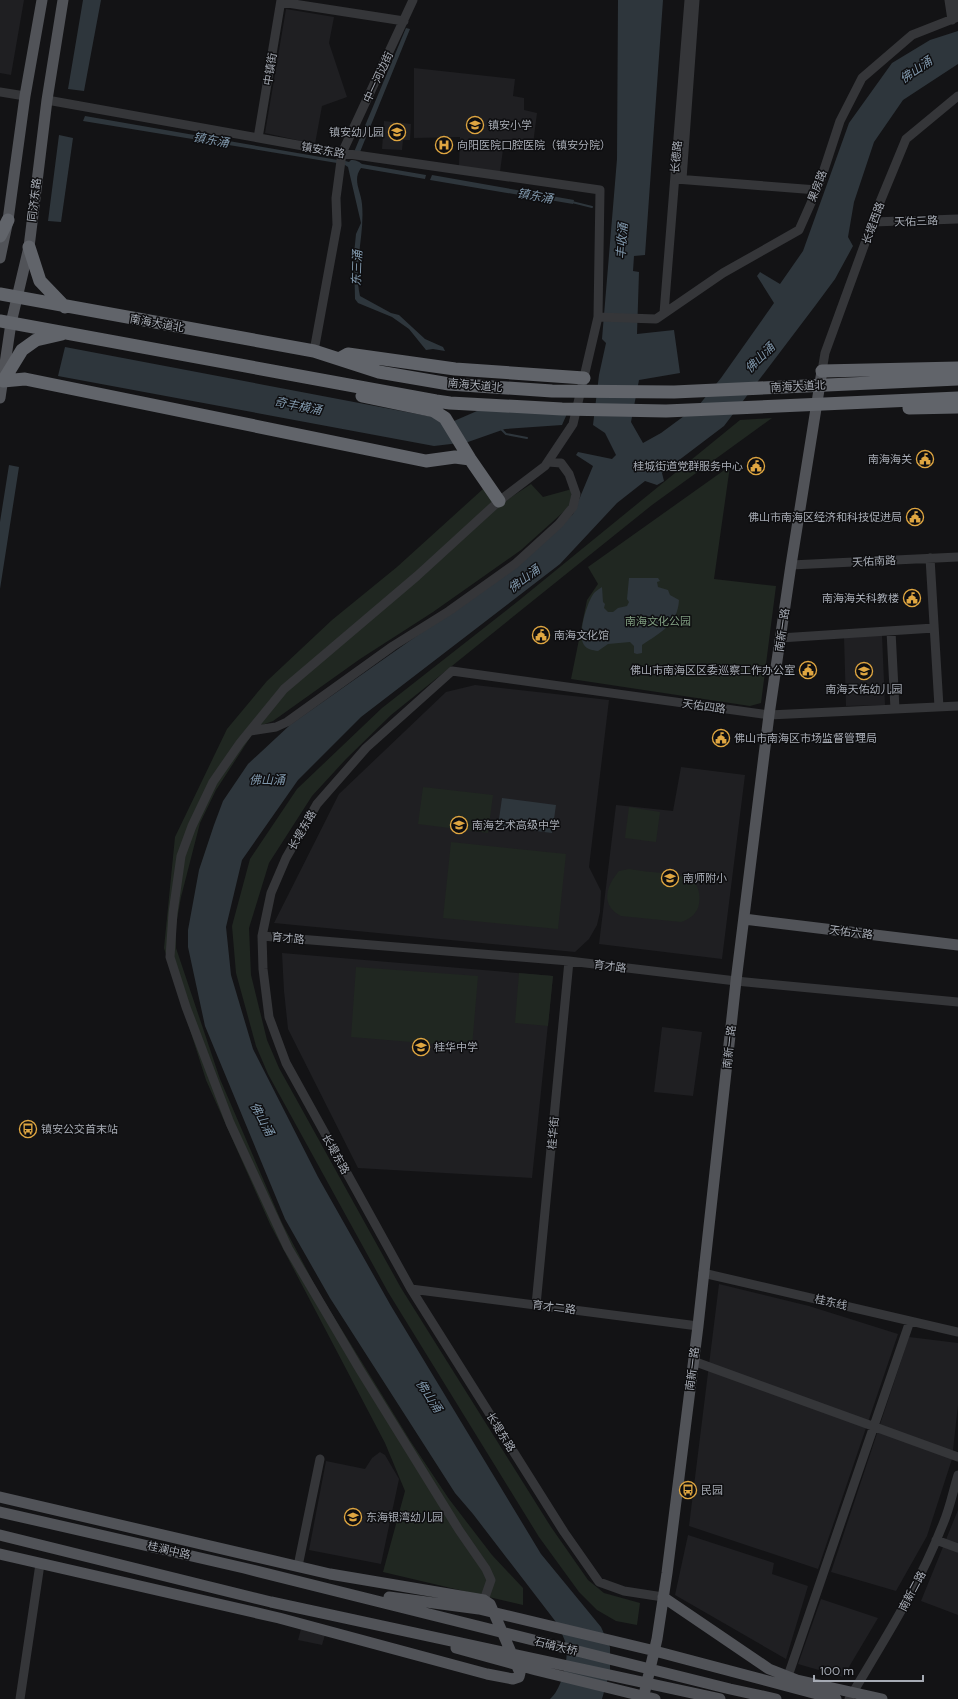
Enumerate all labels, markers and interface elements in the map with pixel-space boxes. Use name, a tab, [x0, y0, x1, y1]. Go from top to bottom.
street label: 中一河边街	[360, 49, 396, 105]
street label: 中镇街	[261, 52, 279, 86]
water label: 佛山涌	[897, 52, 937, 87]
school or university icon: 镇安小学	[465, 115, 485, 135]
place label: 镇安小学	[488, 118, 532, 132]
school or university icon: 镇安幼儿园	[387, 122, 407, 142]
place label: 镇安幼儿园	[329, 125, 384, 139]
water label: 镇东涌	[192, 129, 232, 151]
hospital icon: 向阳医院口腔医院（镇安分院）	[434, 135, 454, 155]
place label: 向阳医院口腔医院（镇安分院）	[457, 138, 611, 152]
street label: 镇安东路	[300, 139, 346, 161]
street label: 长德路	[668, 140, 684, 174]
street label: 果房路	[805, 168, 829, 204]
street label: 同济东路	[24, 177, 44, 223]
water label: 镇东涌	[516, 185, 556, 207]
street label: 长堤西路	[859, 200, 887, 246]
street label: 天佑三路	[894, 213, 938, 229]
water label: 丰收涌	[613, 220, 631, 260]
water label: 东三涌	[348, 248, 366, 286]
street label: 南海大道北	[129, 311, 185, 335]
water label: 佛山涌	[742, 338, 780, 376]
street label: 南海大道北	[447, 376, 503, 394]
street label: 南海大道北	[770, 378, 826, 394]
water label: 奇丰横涌	[273, 394, 325, 419]
public building icon: 南海海关	[915, 449, 935, 469]
place label: 南海海关	[868, 452, 912, 466]
public building icon: 桂城街道党群服务中心	[746, 456, 766, 476]
place label: 桂城街道党群服务中心	[633, 459, 743, 473]
public building icon: 佛山市南海区经济和科技促进局	[905, 507, 925, 527]
place label: 佛山市南海区经济和科技促进局	[748, 510, 902, 524]
street label: 天佑南路	[852, 553, 896, 569]
water label: 佛山涌	[505, 561, 545, 596]
public building icon: 南海海关科教楼	[902, 588, 922, 608]
place label: 南海海关科教楼	[822, 591, 899, 605]
street label: 南新一路	[772, 607, 792, 653]
park label: 南海文化公园	[625, 614, 691, 628]
public building icon: 南海文化馆	[531, 625, 551, 645]
place label: 南海文化馆	[554, 628, 609, 642]
public building icon: 佛山市南海区区委巡察工作办公室	[798, 660, 818, 680]
school or university icon: 南海天佑幼儿园	[854, 661, 874, 681]
place label: 佛山市南海区区委巡察工作办公室	[630, 663, 795, 677]
place label: 南海天佑幼儿园	[826, 682, 903, 696]
street label: 天佑四路	[681, 696, 727, 716]
public building icon: 佛山市南海区市场监督管理局	[711, 728, 731, 748]
place label: 佛山市南海区市场监督管理局	[734, 731, 877, 745]
water label: 佛山涌	[249, 772, 287, 788]
street label: 长堤东路	[285, 807, 319, 853]
school or university icon: 南海艺术高级中学	[449, 815, 469, 835]
place label: 南海艺术高级中学	[472, 818, 560, 832]
school or university icon: 南师附小	[660, 868, 680, 888]
place label: 南师附小	[683, 871, 727, 885]
street label: 天佑六路	[828, 922, 874, 942]
street label: 育才路	[271, 930, 305, 946]
street label: 育才路	[593, 957, 627, 975]
street label: 南新一路	[720, 1024, 738, 1070]
school or university icon: 桂华中学	[411, 1037, 431, 1057]
place label: 桂华中学	[434, 1040, 478, 1054]
water label: 佛山涌	[246, 1099, 278, 1140]
street label: 桂华街	[545, 1116, 561, 1150]
bus stop icon: 镇安公交首末站	[18, 1119, 38, 1139]
place label: 镇安公交首末站	[41, 1122, 118, 1136]
street label: 长堤东路	[319, 1131, 353, 1177]
street label: 桂东线	[813, 1291, 849, 1313]
street label: 育才二路	[531, 1297, 577, 1317]
street label: 南新一路	[682, 1346, 702, 1392]
water label: 佛山涌	[412, 1377, 447, 1417]
street label: 长堤东路	[483, 1410, 519, 1454]
bus stop icon: 民园	[678, 1480, 698, 1500]
place label: 民园	[701, 1483, 723, 1497]
school or university icon: 东海银湾幼儿园	[343, 1507, 363, 1527]
place label: 东海银湾幼儿园	[366, 1510, 443, 1524]
street label: 桂澜中路	[146, 1538, 192, 1562]
street label: 南新二路	[895, 1568, 929, 1614]
street label: 石𬒔大桥	[533, 1634, 579, 1658]
scale bar	[814, 1657, 923, 1683]
text: 100 m	[820, 1663, 854, 1679]

